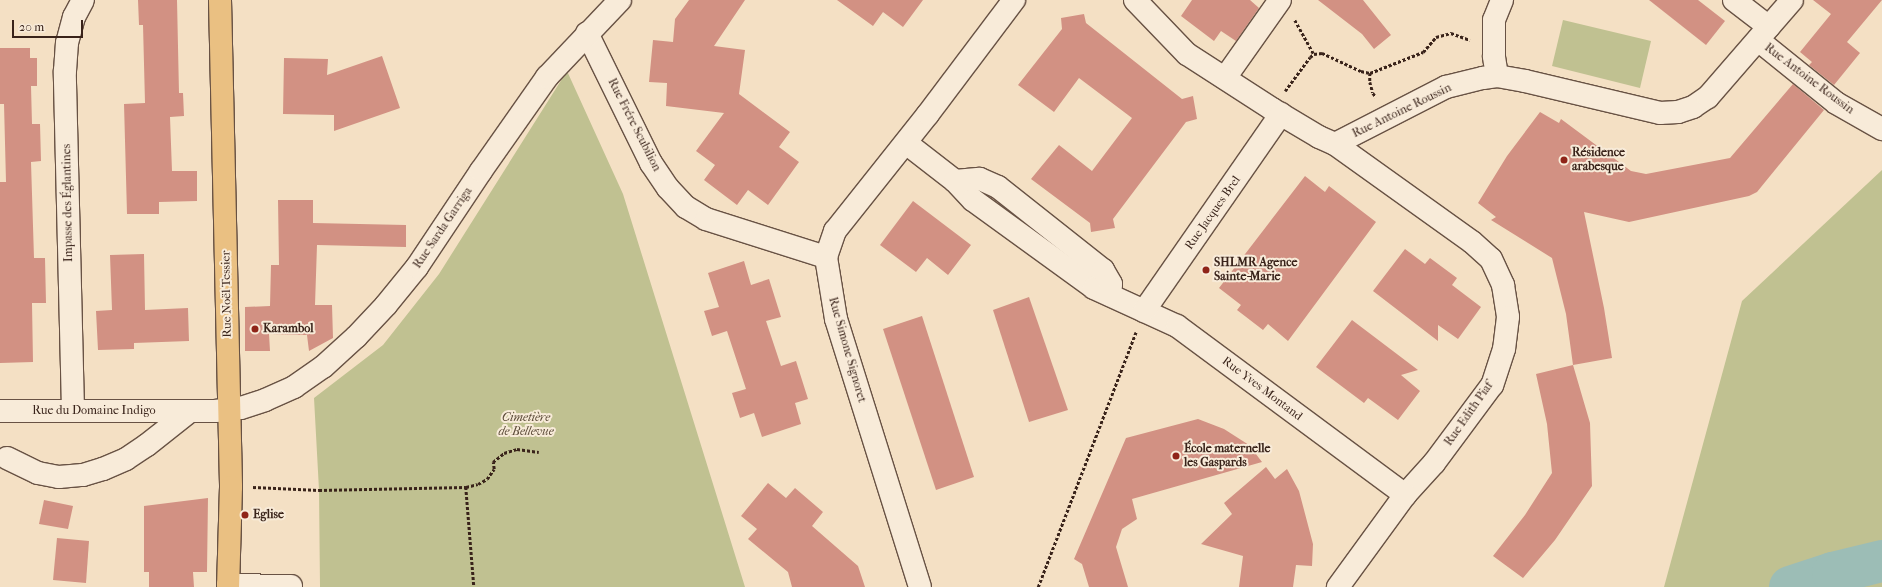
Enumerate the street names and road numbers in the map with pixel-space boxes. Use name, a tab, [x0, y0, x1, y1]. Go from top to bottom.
street label: Rue Antoine Roussin	[1761, 41, 1857, 117]
street label: Rue Frére Scubilion	[604, 76, 664, 174]
street label: Rue Antoine Roussin	[1350, 81, 1454, 141]
street label: Impasse des Églantines	[60, 144, 76, 262]
street label: Rue Jacques Brel	[1182, 173, 1244, 253]
street label: Rue Sarda Garriga	[411, 185, 475, 271]
street label: Rue Noël Tessier	[219, 250, 235, 338]
street label: Rue Simone Signoret	[825, 296, 869, 404]
street label: Rue Yves Montand	[1219, 354, 1305, 424]
street label: Rue Edith Piaf	[1442, 379, 1496, 449]
street label: Rue du Domaine Indigo	[32, 404, 156, 418]

